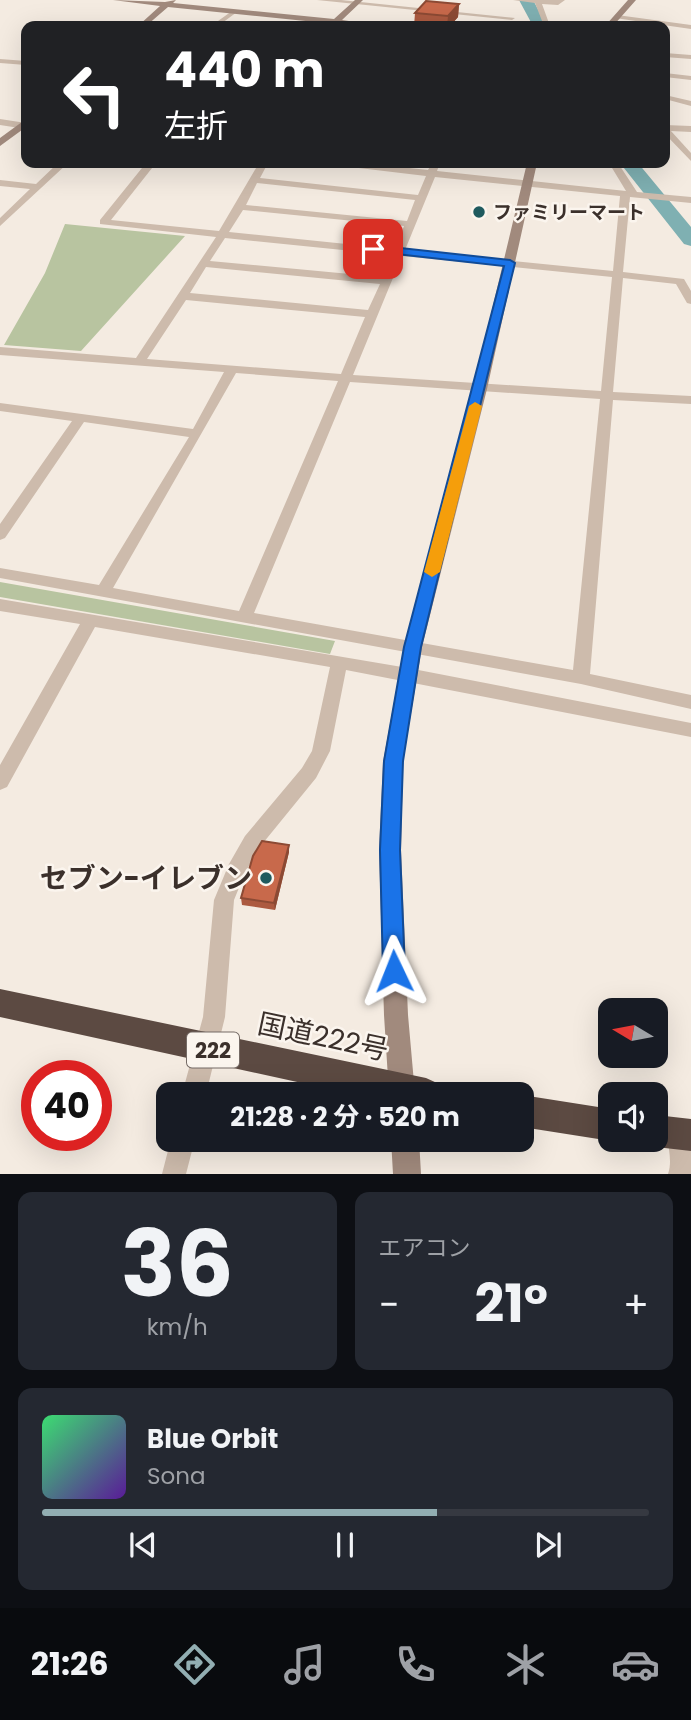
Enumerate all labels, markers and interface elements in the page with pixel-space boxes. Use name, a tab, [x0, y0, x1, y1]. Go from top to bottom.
text: 440 m	[164, 36, 325, 104]
icon: left	[49, 49, 140, 140]
text: 左折	[164, 103, 228, 148]
place label: ファミリーマート	[493, 199, 645, 226]
marker: ファミリーマート	[471, 204, 487, 220]
pin	[343, 219, 403, 279]
icon: arrive	[354, 230, 392, 268]
place label: セブン-イレブン	[40, 859, 252, 898]
marker: セブン-イレブン	[258, 870, 274, 886]
position arrow	[357, 934, 431, 1008]
north arrow	[598, 998, 668, 1068]
map controls	[598, 998, 668, 1152]
street label: 国道222号	[254, 1004, 392, 1070]
road number: 222	[187, 1032, 239, 1068]
speed limit sign: 40	[21, 1060, 112, 1151]
button: sound	[598, 1082, 668, 1152]
text: 21:28 · 2 分 · 520 m	[230, 1099, 460, 1135]
text: 36	[121, 1200, 234, 1328]
text: エアコン	[379, 1232, 471, 1264]
text: 21°	[475, 1267, 548, 1340]
text: −	[379, 1278, 399, 1331]
text: +	[623, 1278, 649, 1331]
text: km/h	[147, 1311, 208, 1343]
text: Blue Orbit	[147, 1421, 278, 1457]
text: Sona	[147, 1460, 206, 1492]
icon: previous	[124, 1526, 162, 1564]
icon: pause	[326, 1526, 364, 1564]
icon: next	[529, 1526, 567, 1564]
icon: directions	[170, 1640, 219, 1689]
icon: music	[280, 1640, 329, 1689]
icon: phone	[391, 1640, 440, 1689]
icon: climate	[501, 1640, 550, 1689]
icon: car	[611, 1640, 660, 1689]
text: 21:26	[31, 1641, 109, 1686]

